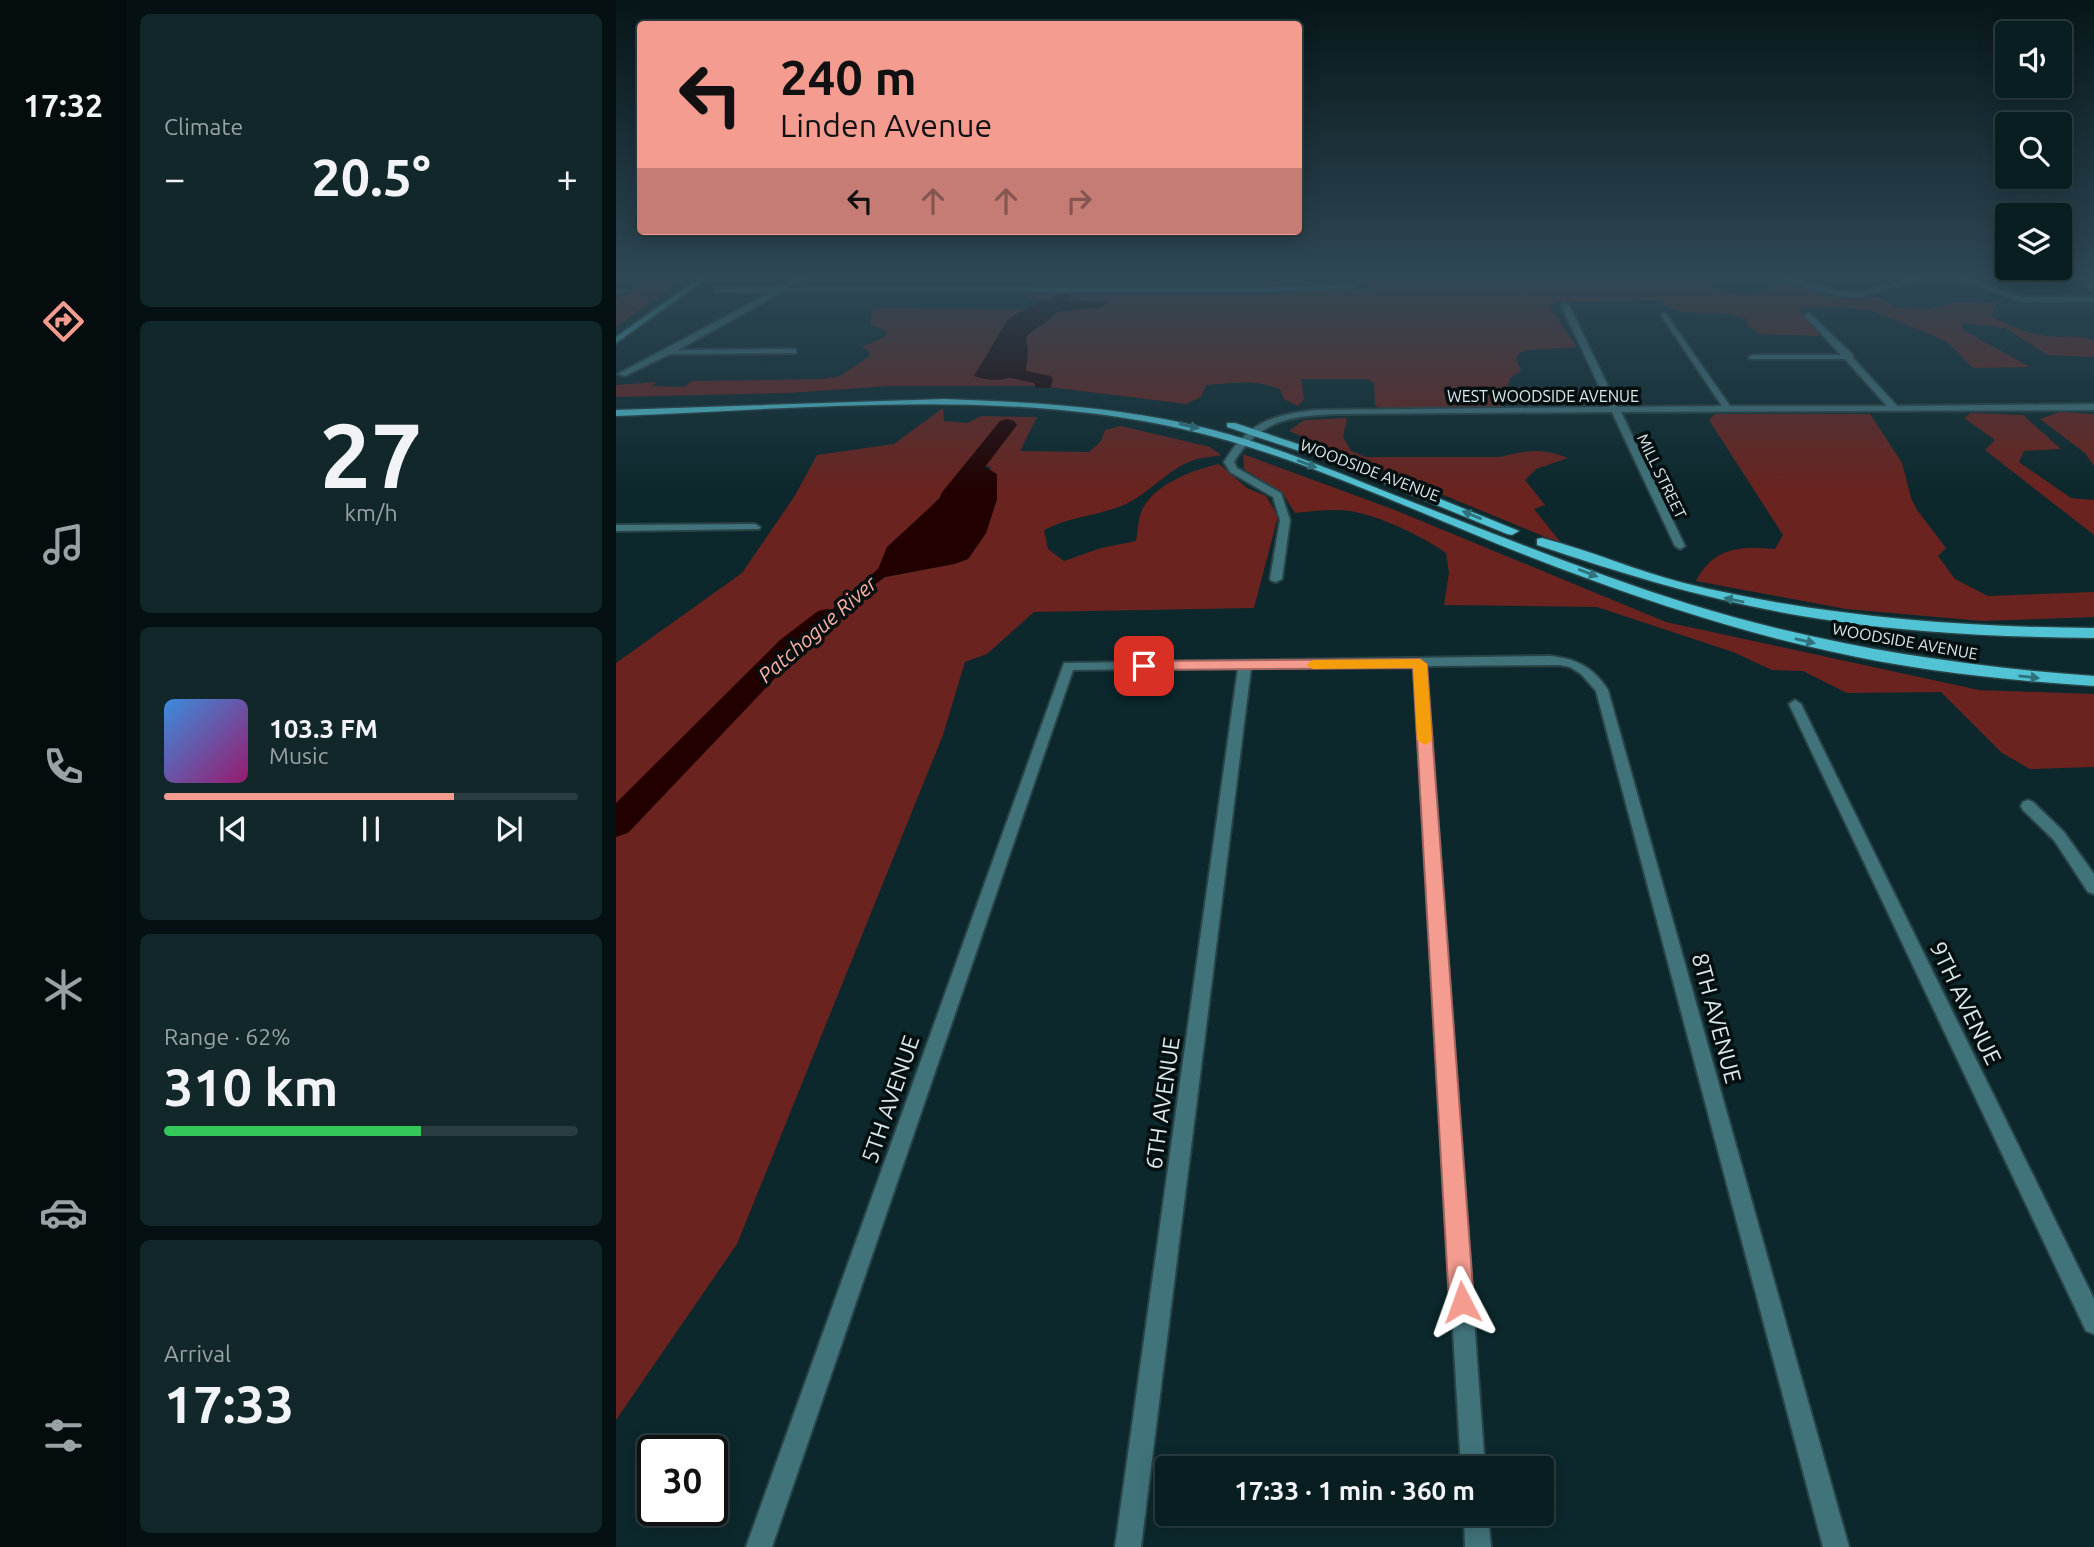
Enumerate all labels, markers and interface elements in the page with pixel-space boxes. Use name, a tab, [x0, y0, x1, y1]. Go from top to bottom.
map controls	[1995, 21, 2072, 280]
button: sound	[1995, 21, 2072, 98]
icon: left	[665, 49, 756, 140]
text: 240 m	[780, 49, 917, 104]
text: 17:32	[23, 87, 103, 123]
text: Linden Avenue	[780, 107, 992, 143]
button: search	[1995, 112, 2072, 189]
text: Climate	[164, 114, 243, 139]
text: 20.5°	[311, 148, 431, 206]
text: −	[164, 157, 185, 199]
text: +	[557, 157, 578, 199]
icon: left	[841, 182, 879, 220]
icon: ahead	[914, 182, 952, 220]
icon: ahead	[987, 182, 1025, 220]
icon: right	[1060, 182, 1098, 220]
button: layers	[1995, 203, 2072, 280]
icon: directions	[39, 297, 88, 346]
street label: WEST WOODSIDE AVENUE	[1447, 387, 1639, 405]
text: 27	[320, 403, 422, 505]
one-way arrow	[1178, 421, 1200, 432]
street label: MILL STREET	[1634, 431, 1690, 521]
street label: WOODSIDE AVENUE	[1298, 435, 1442, 505]
one-way arrow	[1297, 459, 1318, 470]
text: km/h	[344, 500, 398, 525]
one-way arrow	[1461, 509, 1482, 520]
icon: music	[39, 520, 88, 569]
one-way arrow	[1577, 568, 1598, 579]
water label: Patchogue River	[753, 570, 882, 687]
one-way arrow	[1723, 594, 1745, 605]
street label: WOODSIDE AVENUE	[1831, 619, 1979, 663]
one-way arrow	[1794, 635, 1816, 646]
pin	[1114, 636, 1174, 696]
icon: arrive	[1125, 647, 1163, 685]
one-way arrow	[2018, 671, 2040, 682]
text: 103.3 FM	[269, 714, 378, 743]
icon: phone	[39, 742, 88, 791]
text: Music	[269, 743, 328, 768]
icon: previous	[214, 810, 252, 848]
icon: pause	[352, 810, 390, 848]
icon: next	[490, 810, 528, 848]
street label: 9TH AVENUE	[1926, 938, 2006, 1068]
street label: 8TH AVENUE	[1688, 950, 1746, 1086]
icon: climate	[39, 965, 88, 1014]
text: Range · 62%	[164, 1024, 291, 1049]
street label: 5TH AVENUE	[856, 1032, 924, 1166]
street label: 6TH AVENUE	[1140, 1035, 1184, 1171]
text: 310 km	[164, 1058, 338, 1116]
icon: car	[39, 1188, 88, 1237]
position arrow	[1425, 1265, 1499, 1339]
text: Arrival	[164, 1341, 231, 1366]
text: 17:33	[164, 1375, 294, 1433]
icon: filters	[39, 1411, 88, 1460]
speed limit sign: 30	[637, 1435, 728, 1526]
text: 17:33 · 1 min · 360 m	[1234, 1476, 1475, 1505]

